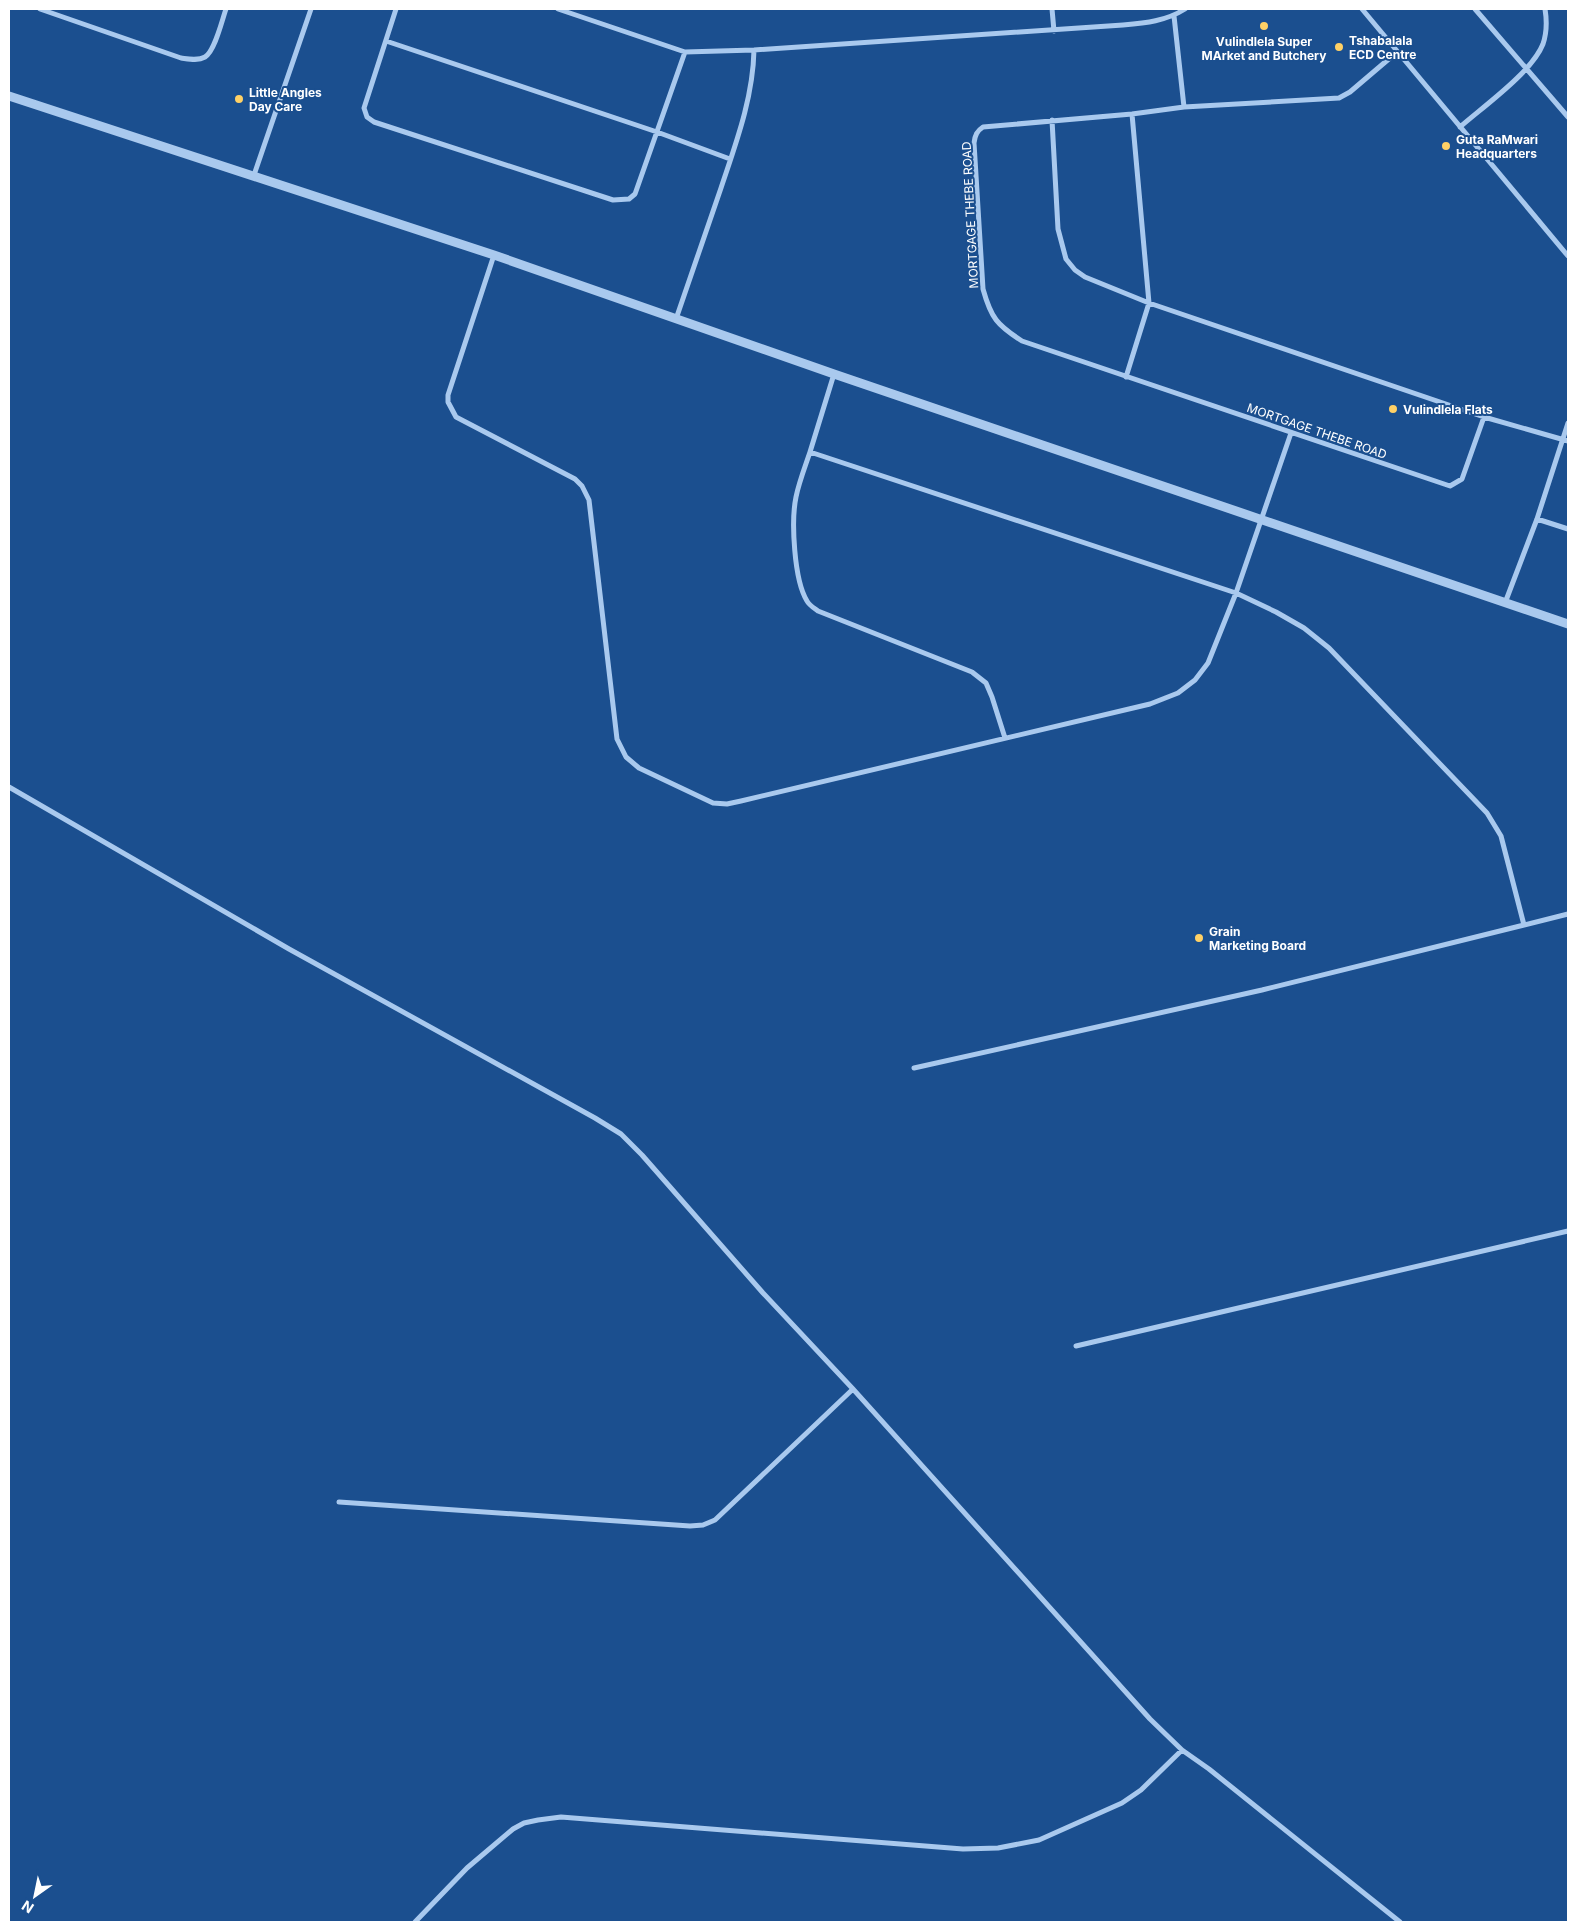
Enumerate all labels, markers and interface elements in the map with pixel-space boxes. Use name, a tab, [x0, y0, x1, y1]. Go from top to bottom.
marker: Vulindlela Super MArket and Butchery	[1258, 20, 1270, 32]
place label: Tshabalala ECD Centre	[1349, 33, 1416, 62]
place label: Vulindlela Super MArket and Butchery	[1202, 34, 1327, 63]
marker: Tshabalala ECD Centre	[1333, 41, 1345, 53]
place label: Little Angles Day Care	[249, 85, 322, 114]
marker: Little Angles Day Care	[233, 93, 245, 105]
place label: Guta RaMwari Headquarters	[1456, 132, 1538, 161]
marker: Guta RaMwari Headquarters	[1440, 140, 1452, 152]
street label: MORTGAGE THEBE ROAD	[959, 141, 981, 289]
street label: MORTGAGE THEBE ROAD	[1245, 400, 1389, 462]
place label: Vulindlela Flats	[1403, 402, 1493, 417]
marker: Vulindlela Flats	[1387, 403, 1399, 415]
place label: Grain Marketing Board	[1209, 924, 1306, 953]
marker: Grain Marketing Board	[1193, 932, 1205, 944]
north arrow	[10, 1871, 60, 1921]
text: N	[19, 1897, 37, 1917]

